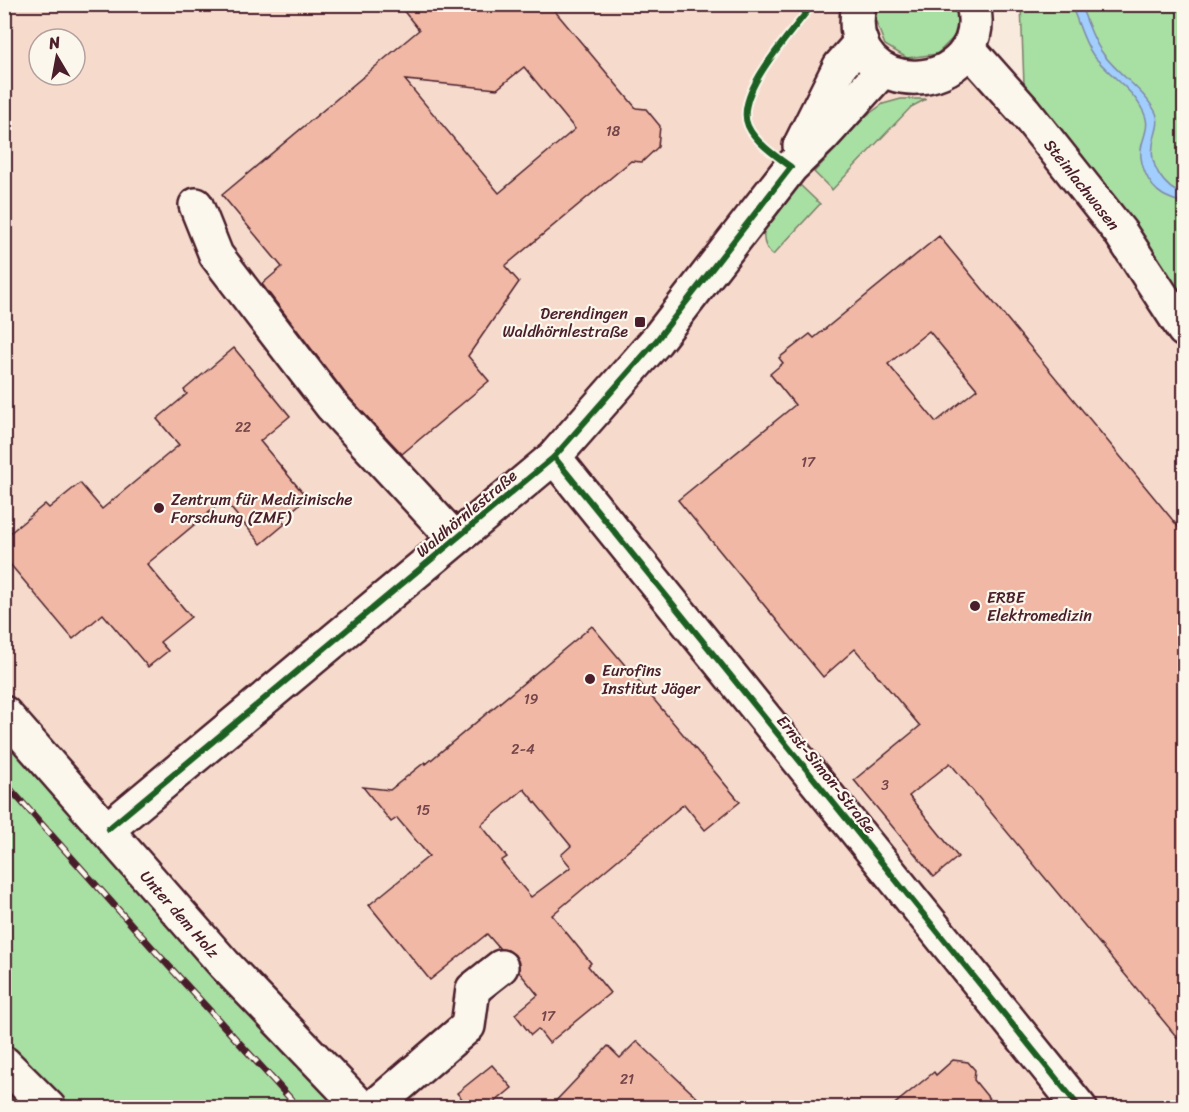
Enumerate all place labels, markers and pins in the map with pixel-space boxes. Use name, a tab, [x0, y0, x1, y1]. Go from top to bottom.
place label: Derendingen Waldhörnlestraße	[502, 299, 628, 346]
marker: Derendingen Waldhörnlestraße	[633, 315, 647, 329]
place label: Zentrum für Medizinische Forschung (ZMF)	[171, 485, 353, 532]
marker: Zentrum für Medizinische Forschung (ZMF)	[152, 501, 166, 515]
place label: ERBE Elektromedizin	[987, 583, 1092, 630]
marker: ERBE Elektromedizin	[968, 599, 982, 613]
place label: Eurofins Institut Jäger	[601, 656, 701, 703]
marker: Eurofins Institut Jäger	[583, 672, 597, 686]

